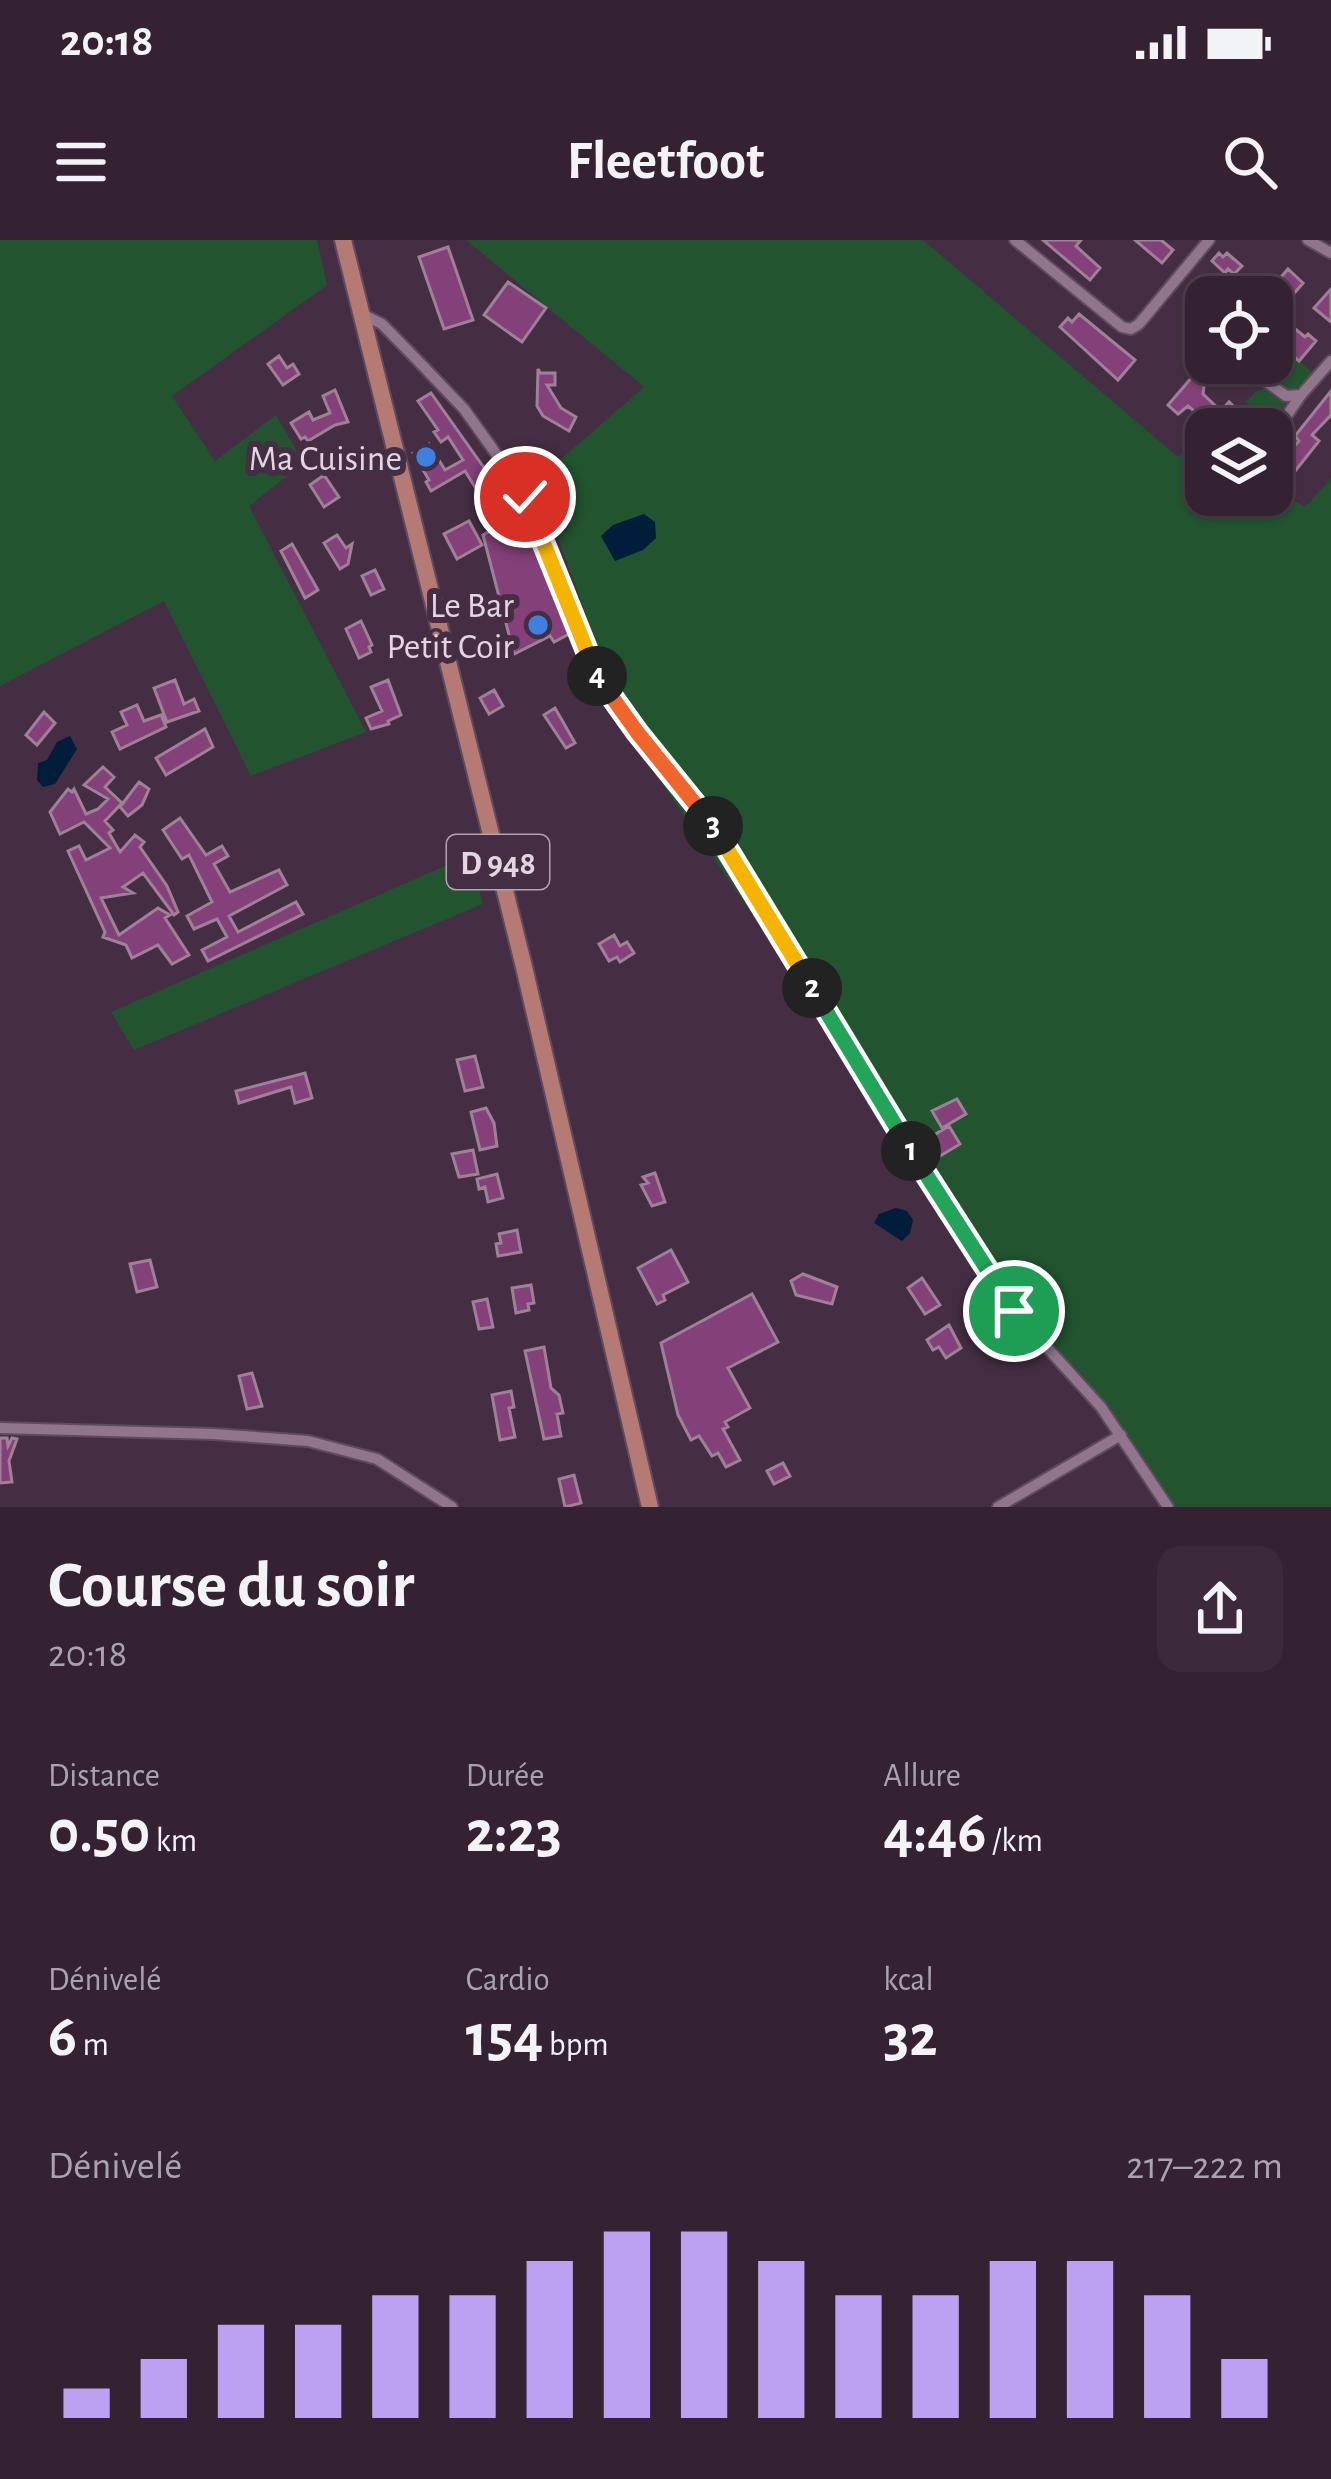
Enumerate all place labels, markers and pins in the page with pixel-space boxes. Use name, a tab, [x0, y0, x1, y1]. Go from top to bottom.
place label: Ma Cuisine	[249, 441, 402, 477]
marker: Ma Cuisine	[413, 444, 439, 470]
pin	[474, 446, 576, 548]
place label: Le Bar Petit Coir	[387, 588, 514, 665]
marker: Le Bar Petit Coir	[525, 612, 551, 638]
pin: 4	[567, 646, 627, 706]
pin: 3	[683, 796, 743, 856]
pin: 2	[782, 958, 842, 1018]
pin: 1	[881, 1121, 941, 1181]
pin	[963, 1260, 1065, 1362]

